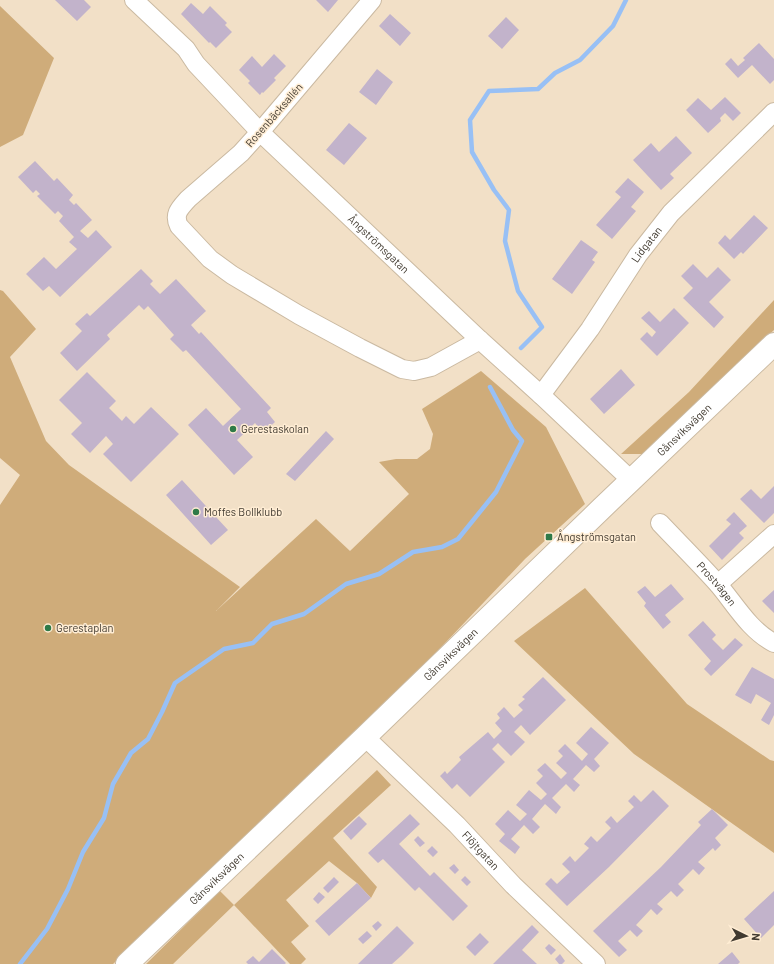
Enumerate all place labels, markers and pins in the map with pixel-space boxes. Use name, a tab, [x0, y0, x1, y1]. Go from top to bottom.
place label: Gerestaskolan	[241, 422, 309, 435]
marker: Gerestaskolan	[228, 424, 238, 434]
place label: Moffes Bollklubb	[204, 505, 282, 518]
marker: Moffes Bollklubb	[191, 507, 201, 517]
place label: Ångströmsgatan	[557, 529, 636, 543]
marker: Ångströmsgatan	[544, 532, 554, 542]
place label: Gerestaplan	[56, 621, 113, 634]
marker: Gerestaplan	[43, 623, 53, 633]

